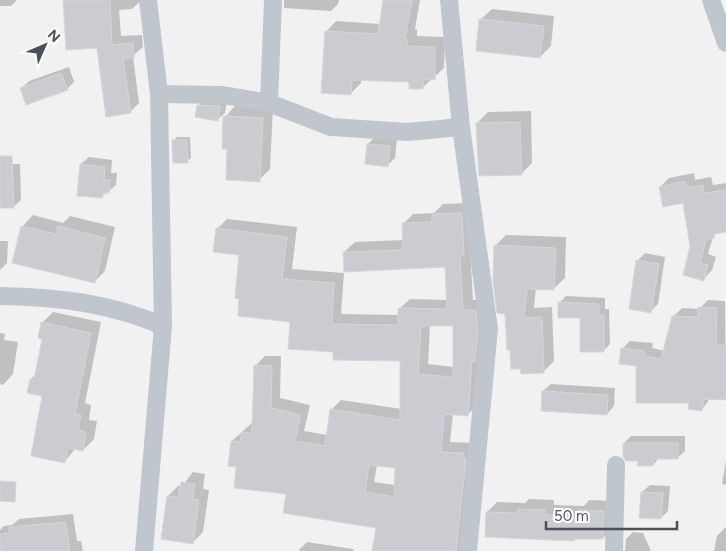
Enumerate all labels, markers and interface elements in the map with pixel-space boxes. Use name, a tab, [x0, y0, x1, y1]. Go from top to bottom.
north arrow	[20, 20, 70, 70]
text: N	[44, 26, 64, 46]
scale bar	[546, 498, 677, 530]
text: 50 m	[554, 507, 589, 525]

